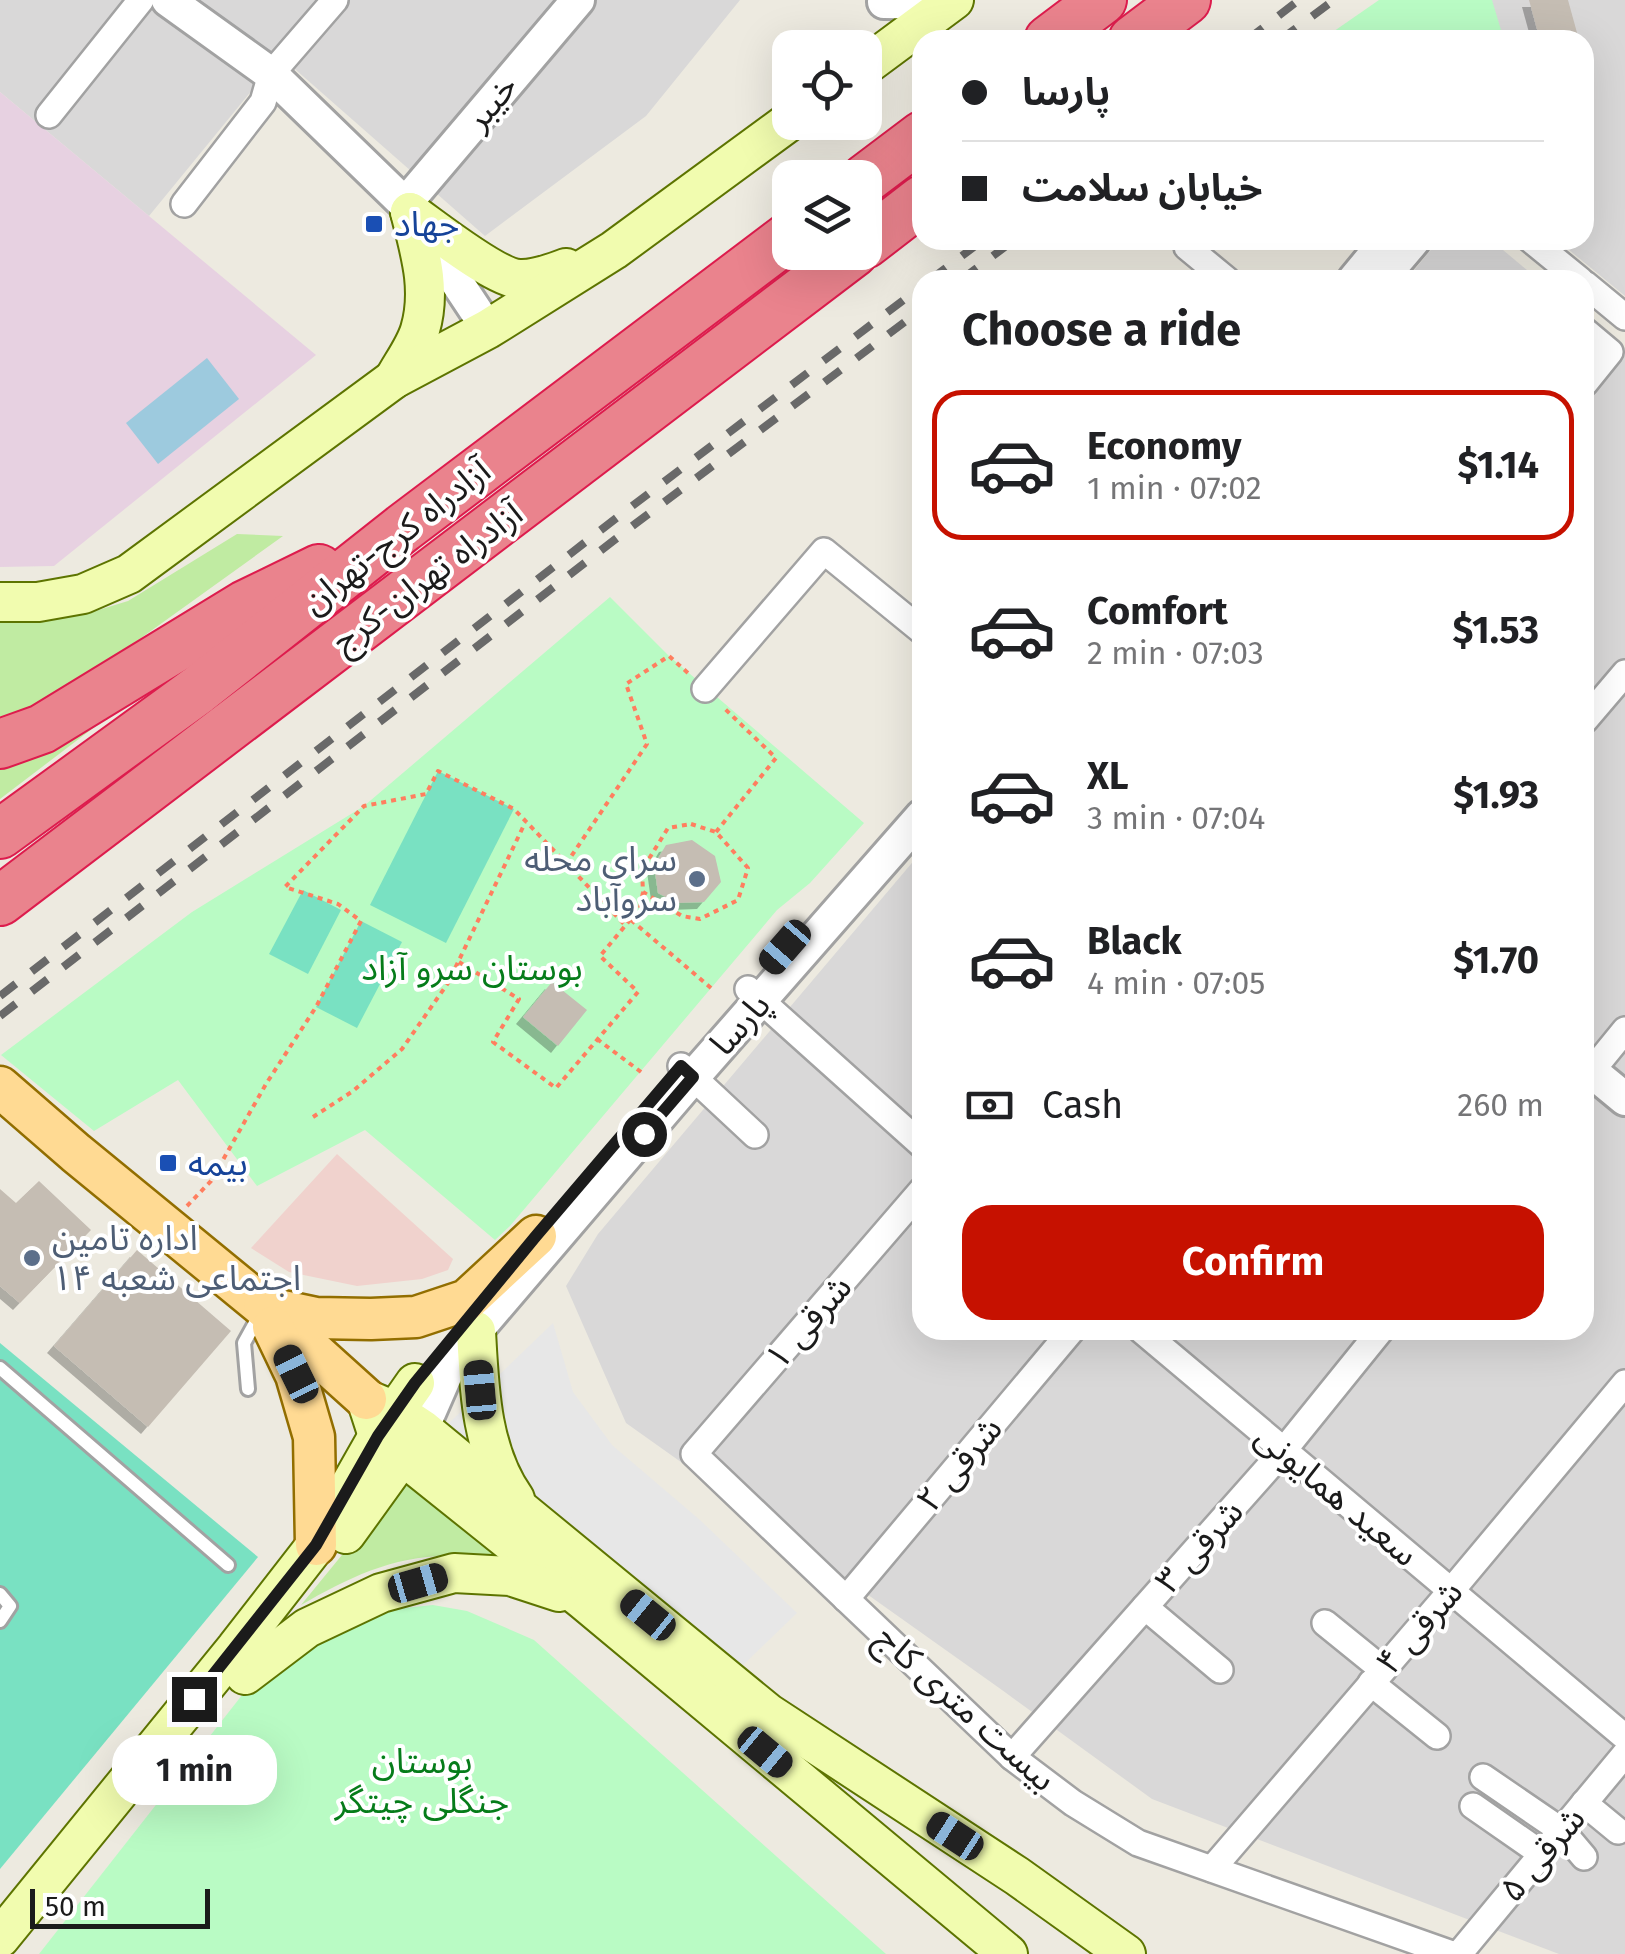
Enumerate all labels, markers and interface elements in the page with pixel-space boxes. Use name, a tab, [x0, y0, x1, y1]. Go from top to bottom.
map controls	[772, 30, 882, 270]
button: locate	[772, 30, 882, 140]
street label: خیبر	[455, 66, 526, 139]
text: پارسا	[1022, 69, 1110, 115]
button: layers	[772, 160, 882, 270]
text: خیابان سلامت	[1022, 165, 1262, 211]
place label: جهاد	[394, 203, 459, 245]
marker: جهاد	[363, 213, 385, 235]
text: Choose a ride	[962, 303, 1241, 357]
icon: car	[967, 420, 1057, 510]
text: Economy	[1087, 423, 1242, 469]
text: $1.14	[1457, 442, 1539, 488]
street label: آزادراه کرج-تهران	[294, 448, 503, 626]
text: 1 min · 07:02	[1087, 469, 1262, 507]
street label: آزادراه تهران-کرج	[324, 491, 535, 666]
icon: car	[967, 585, 1057, 675]
text: Comfort	[1087, 588, 1228, 634]
text: $1.53	[1453, 607, 1539, 653]
text: 2 min · 07:03	[1087, 634, 1264, 672]
icon: car	[967, 750, 1057, 840]
text: XL	[1087, 753, 1129, 799]
text: $1.93	[1453, 772, 1539, 818]
text: 3 min · 07:04	[1087, 799, 1265, 837]
place label: سرای محله سروآباد	[524, 838, 677, 920]
marker: سرای محله سروآباد	[686, 868, 708, 890]
car	[754, 915, 816, 979]
icon: car	[967, 915, 1057, 1005]
text: Black	[1087, 918, 1182, 964]
text: $1.70	[1453, 937, 1539, 983]
park label: بوستان سرو آزاد	[361, 947, 583, 989]
text: 4 min · 07:05	[1087, 964, 1265, 1002]
street label: پارسا	[701, 984, 780, 1065]
icon: cash	[962, 1078, 1017, 1133]
text: Cash	[1042, 1082, 1123, 1128]
text: 260 m	[1457, 1086, 1544, 1124]
route start	[622, 1112, 667, 1157]
place label: بیمه	[188, 1142, 248, 1184]
marker: بیمه	[157, 1152, 179, 1174]
button: Confirm	[962, 1205, 1544, 1320]
place label: اداره تامین اجتماعی شعبه ۱۴	[52, 1217, 301, 1299]
marker: اداره تامین اجتماعی شعبه ۱۴	[21, 1247, 43, 1269]
street label: ۱ شرقی	[756, 1266, 860, 1378]
car	[269, 1340, 323, 1408]
car	[462, 1359, 498, 1421]
street label: ۲ شرقی	[907, 1408, 1011, 1520]
street label: سعید همایونی	[1247, 1415, 1427, 1575]
street label: ۳ شرقی	[1146, 1491, 1252, 1601]
car	[385, 1560, 451, 1606]
street label: ۴ شرقی	[1367, 1571, 1471, 1683]
car	[615, 1584, 681, 1646]
street label: بیست متری کاج	[864, 1616, 1065, 1804]
route end	[172, 1677, 217, 1722]
car	[732, 1721, 798, 1783]
callout: 1 min	[111, 1734, 276, 1804]
park label: بوستان جنگلی چیتگر	[334, 1740, 509, 1823]
text: 1 min	[156, 1751, 233, 1789]
street label: ۵ شرقی	[1490, 1798, 1594, 1910]
car	[922, 1807, 988, 1865]
scale bar	[30, 1884, 210, 1928]
text: 50 m	[45, 1890, 106, 1923]

